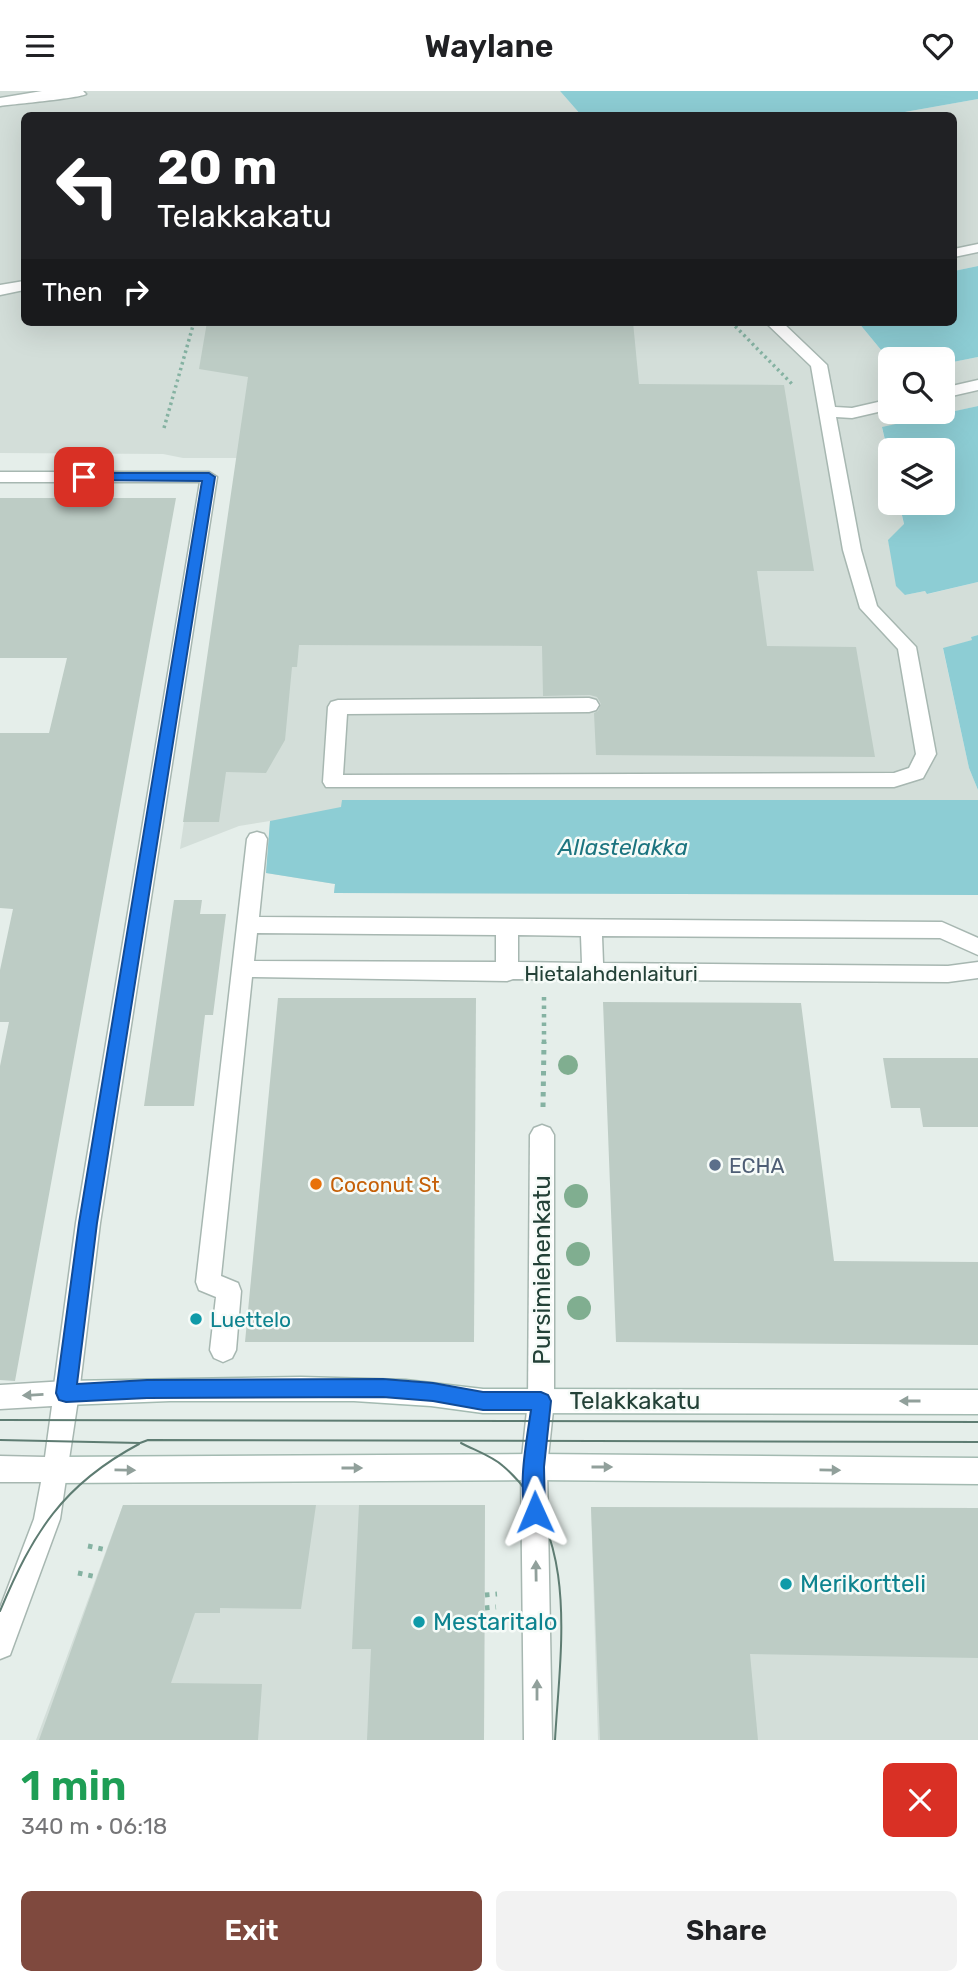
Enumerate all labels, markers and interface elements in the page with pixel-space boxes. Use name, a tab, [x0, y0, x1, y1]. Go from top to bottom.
icon: menu	[21, 27, 59, 65]
text: Waylane	[425, 27, 553, 65]
icon: heart	[919, 27, 957, 65]
text: 20 m	[157, 138, 278, 196]
icon: left	[42, 140, 133, 231]
text: Telakkakatu	[157, 197, 332, 235]
icon: right	[117, 273, 155, 311]
text: Then	[42, 277, 103, 308]
map controls	[878, 347, 955, 515]
button: search	[878, 347, 955, 424]
button: layers	[878, 438, 955, 515]
pin	[54, 447, 114, 507]
icon: arrive	[65, 458, 103, 496]
water label: Allastelakka	[557, 833, 688, 861]
street label: Hietalahdenlaituri	[524, 961, 698, 986]
place label: ECHA	[729, 1153, 785, 1178]
marker: ECHA	[707, 1157, 723, 1173]
place label: Coconut St	[330, 1172, 440, 1197]
street label: Pursimiehenkatu	[528, 1175, 556, 1365]
marker: Coconut St	[308, 1176, 324, 1192]
place label: Luettelo	[210, 1307, 291, 1332]
marker: Luettelo	[188, 1311, 204, 1327]
street label: Telakkakatu	[570, 1387, 701, 1415]
one-way arrow	[22, 1390, 44, 1401]
one-way arrow	[899, 1395, 921, 1407]
one-way arrow	[592, 1461, 614, 1473]
one-way arrow	[341, 1462, 363, 1474]
one-way arrow	[114, 1464, 136, 1476]
one-way arrow	[819, 1464, 841, 1475]
position arrow	[498, 1475, 572, 1549]
one-way arrow	[530, 1560, 542, 1582]
place label: Merikortteli	[800, 1570, 926, 1598]
marker: Merikortteli	[778, 1576, 794, 1592]
place label: Mestaritalo	[433, 1608, 558, 1636]
marker: Mestaritalo	[411, 1614, 427, 1630]
one-way arrow	[531, 1679, 543, 1701]
text: 1 min	[21, 1761, 127, 1811]
button: close	[883, 1763, 957, 1837]
text: 340 m · 06:18	[21, 1812, 168, 1840]
button: Exit	[21, 1891, 482, 1971]
button: Share	[496, 1891, 957, 1971]

